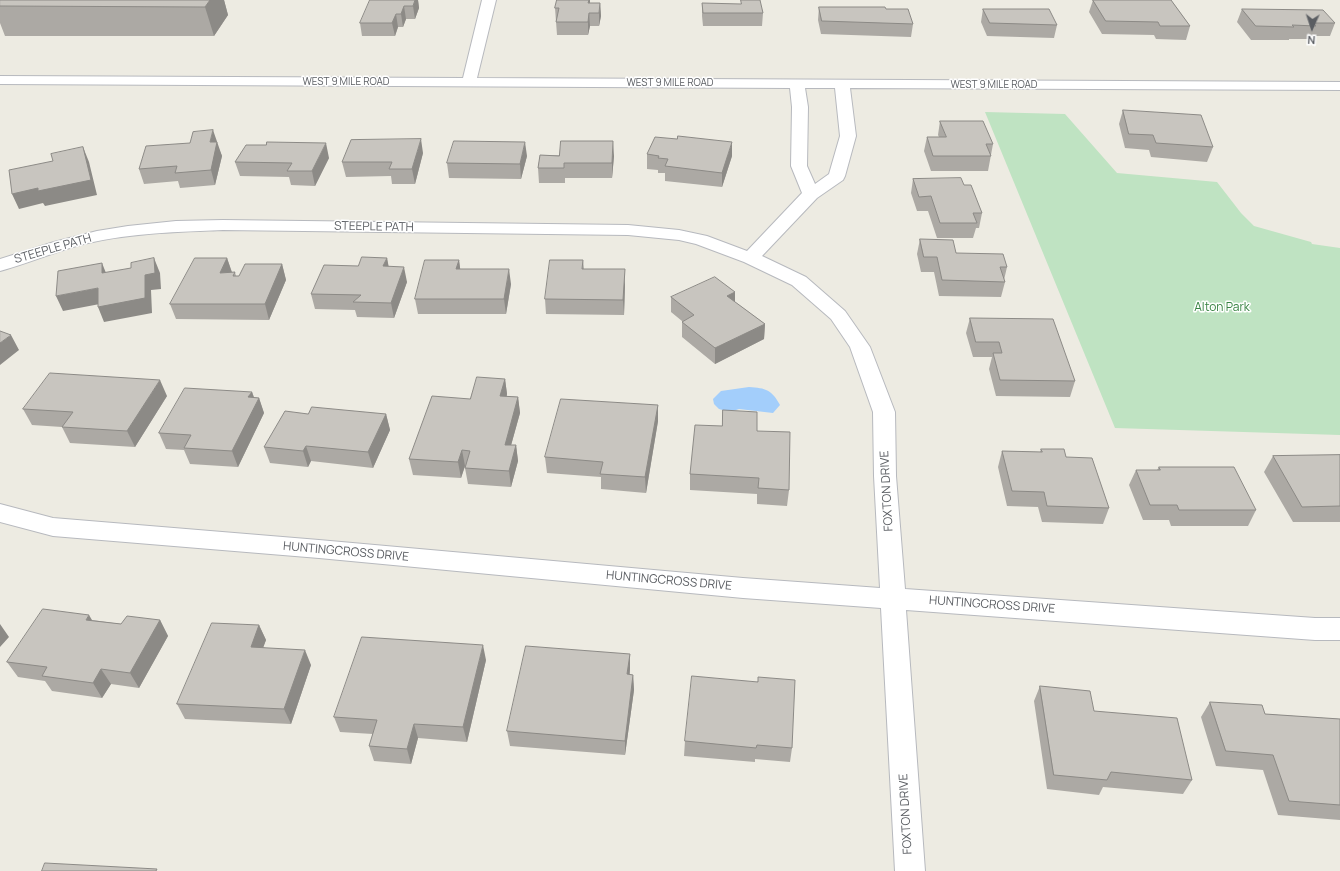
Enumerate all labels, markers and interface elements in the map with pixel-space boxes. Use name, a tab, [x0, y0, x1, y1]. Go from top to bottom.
north arrow	[1292, 8, 1332, 48]
text: N	[1307, 33, 1316, 48]
street label: WEST 9 MILE ROAD	[302, 76, 390, 88]
street label: WEST 9 MILE ROAD	[626, 77, 714, 89]
street label: WEST 9 MILE ROAD	[950, 79, 1038, 91]
street label: STEEPLE PATH	[334, 219, 414, 235]
street label: STEEPLE PATH	[13, 231, 93, 267]
park label: Alton Park	[1194, 301, 1250, 315]
street label: FOXTON DRIVE	[878, 450, 896, 532]
street label: HUNTINGCROSS DRIVE	[283, 539, 409, 565]
street label: HUNTINGCROSS DRIVE	[606, 568, 732, 594]
street label: HUNTINGCROSS DRIVE	[929, 593, 1055, 617]
street label: FOXTON DRIVE	[897, 773, 915, 855]

